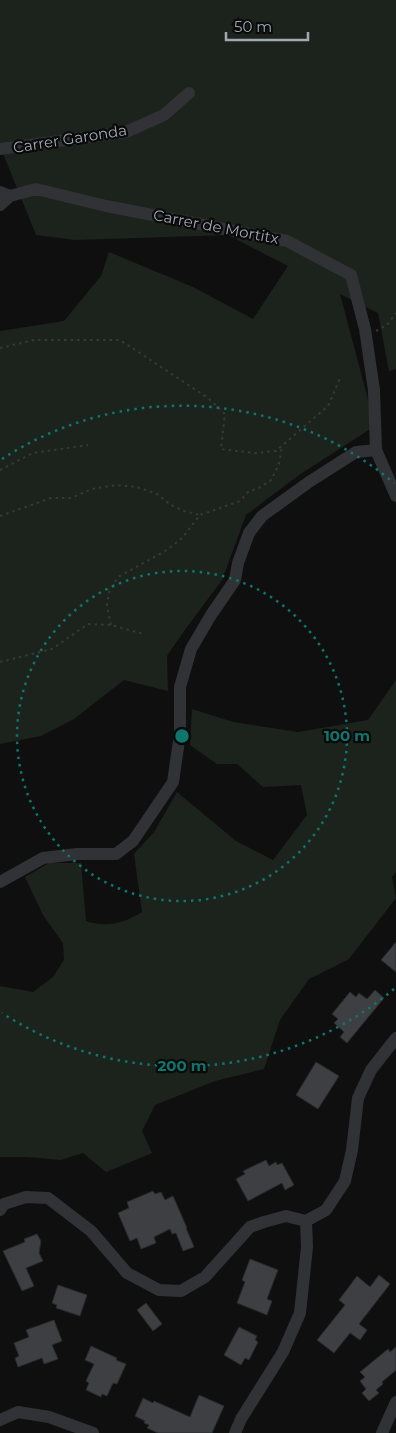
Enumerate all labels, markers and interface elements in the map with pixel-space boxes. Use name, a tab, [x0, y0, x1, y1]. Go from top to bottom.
scale bar	[226, 10, 308, 42]
text: 50 m	[234, 17, 272, 36]
street label: Carrer Garonda	[12, 120, 128, 157]
street label: Carrer de Mortitx	[152, 205, 280, 248]
text: 100 m	[324, 726, 370, 745]
centre of rings	[173, 727, 191, 745]
text: 200 m	[157, 1056, 207, 1075]

